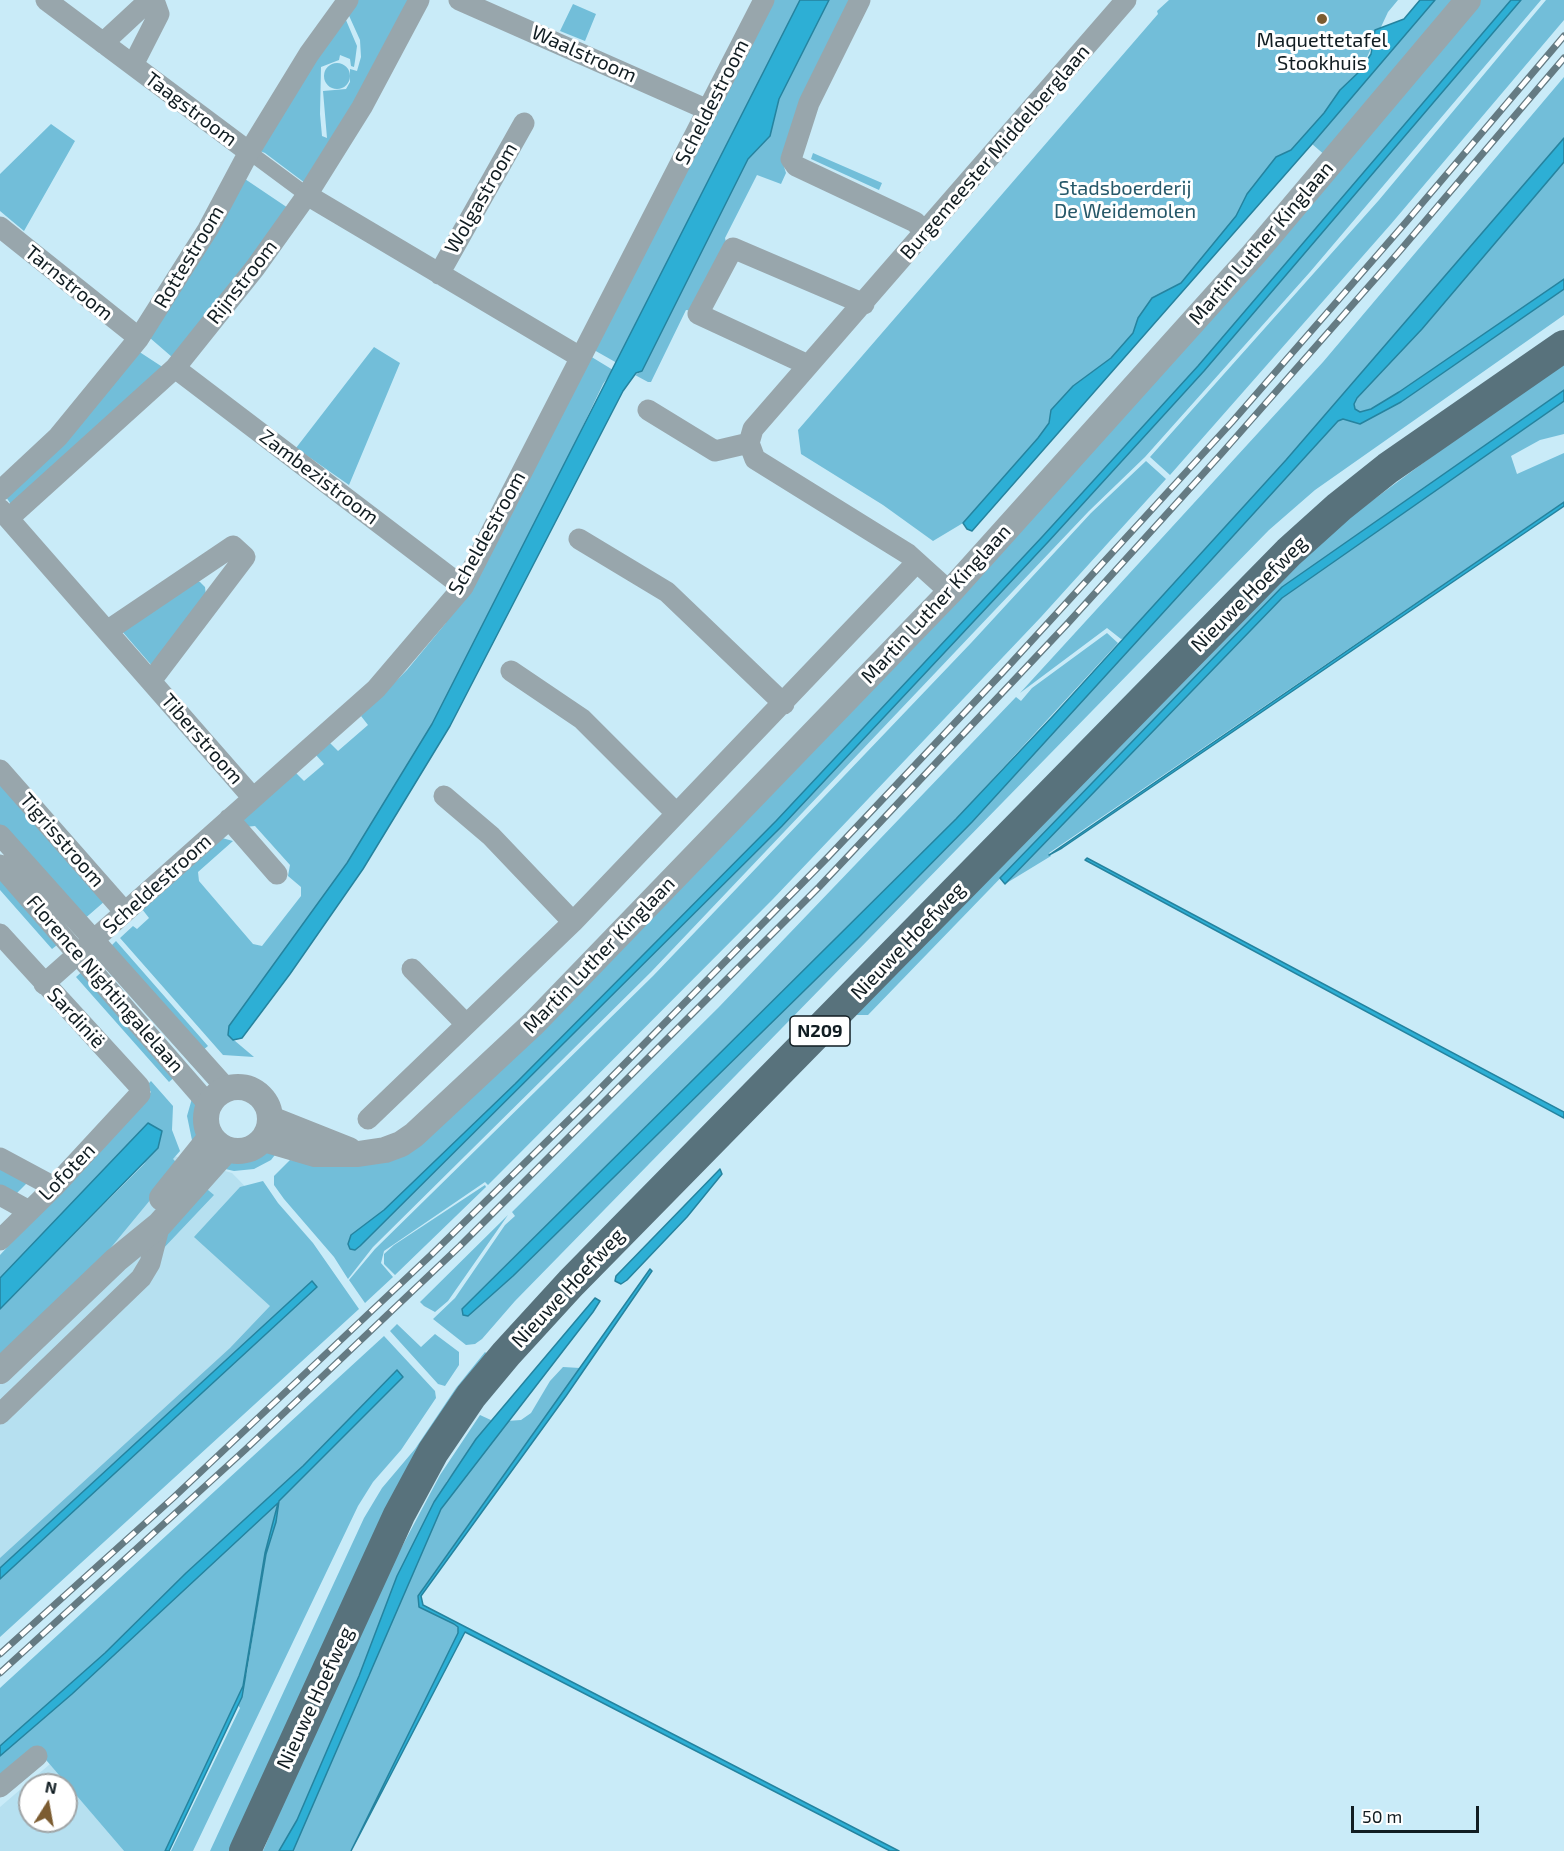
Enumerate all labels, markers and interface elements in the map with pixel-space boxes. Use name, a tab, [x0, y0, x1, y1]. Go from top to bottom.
marker: Maquettetafel Stookhuis	[1315, 12, 1329, 26]
street label: Waalstroom	[528, 20, 640, 88]
place label: Maquettetafel Stookhuis	[1257, 28, 1387, 75]
street label: Scheldestroom	[670, 35, 754, 169]
street label: Burgemeester Middelberglaan	[895, 40, 1095, 264]
street label: Taagstroom	[140, 67, 242, 151]
street label: Wolgastroom	[440, 138, 522, 258]
street label: Martin Luther Kinglaan	[1184, 156, 1338, 330]
park label: Stadsboerderij De Weidemolen	[1054, 176, 1196, 223]
street label: Rottestroom	[149, 201, 229, 313]
street label: Rijnstroom	[202, 235, 282, 329]
street label: Tarnstroom	[20, 240, 118, 326]
street label: Zambezistroom	[255, 424, 383, 530]
street label: Scheldestroom	[443, 467, 531, 599]
street label: Martin Luther Kinglaan	[856, 520, 1016, 688]
street label: Nieuwe Hoefweg	[1186, 531, 1312, 657]
street label: Tiberstroom	[156, 689, 248, 789]
street label: Tigrisstroom	[15, 788, 109, 892]
street label: Scheldestroom	[98, 829, 216, 939]
street label: Martin Luther Kinglaan	[518, 872, 680, 1038]
street label: Nieuwe Hoefweg	[846, 877, 970, 1005]
street label: Florence Nightingalelaan	[21, 890, 189, 1078]
street label: Sardinië	[42, 983, 110, 1053]
road number: N209	[790, 1016, 850, 1046]
street label: Lofoten	[34, 1138, 100, 1206]
street label: Nieuwe Hoefweg	[507, 1223, 629, 1353]
street label: Nieuwe Hoefweg	[272, 1623, 358, 1773]
north arrow	[18, 1773, 78, 1833]
text: N	[44, 1776, 59, 1797]
scale bar	[1354, 1794, 1482, 1832]
text: 50 m	[1362, 1805, 1402, 1827]

